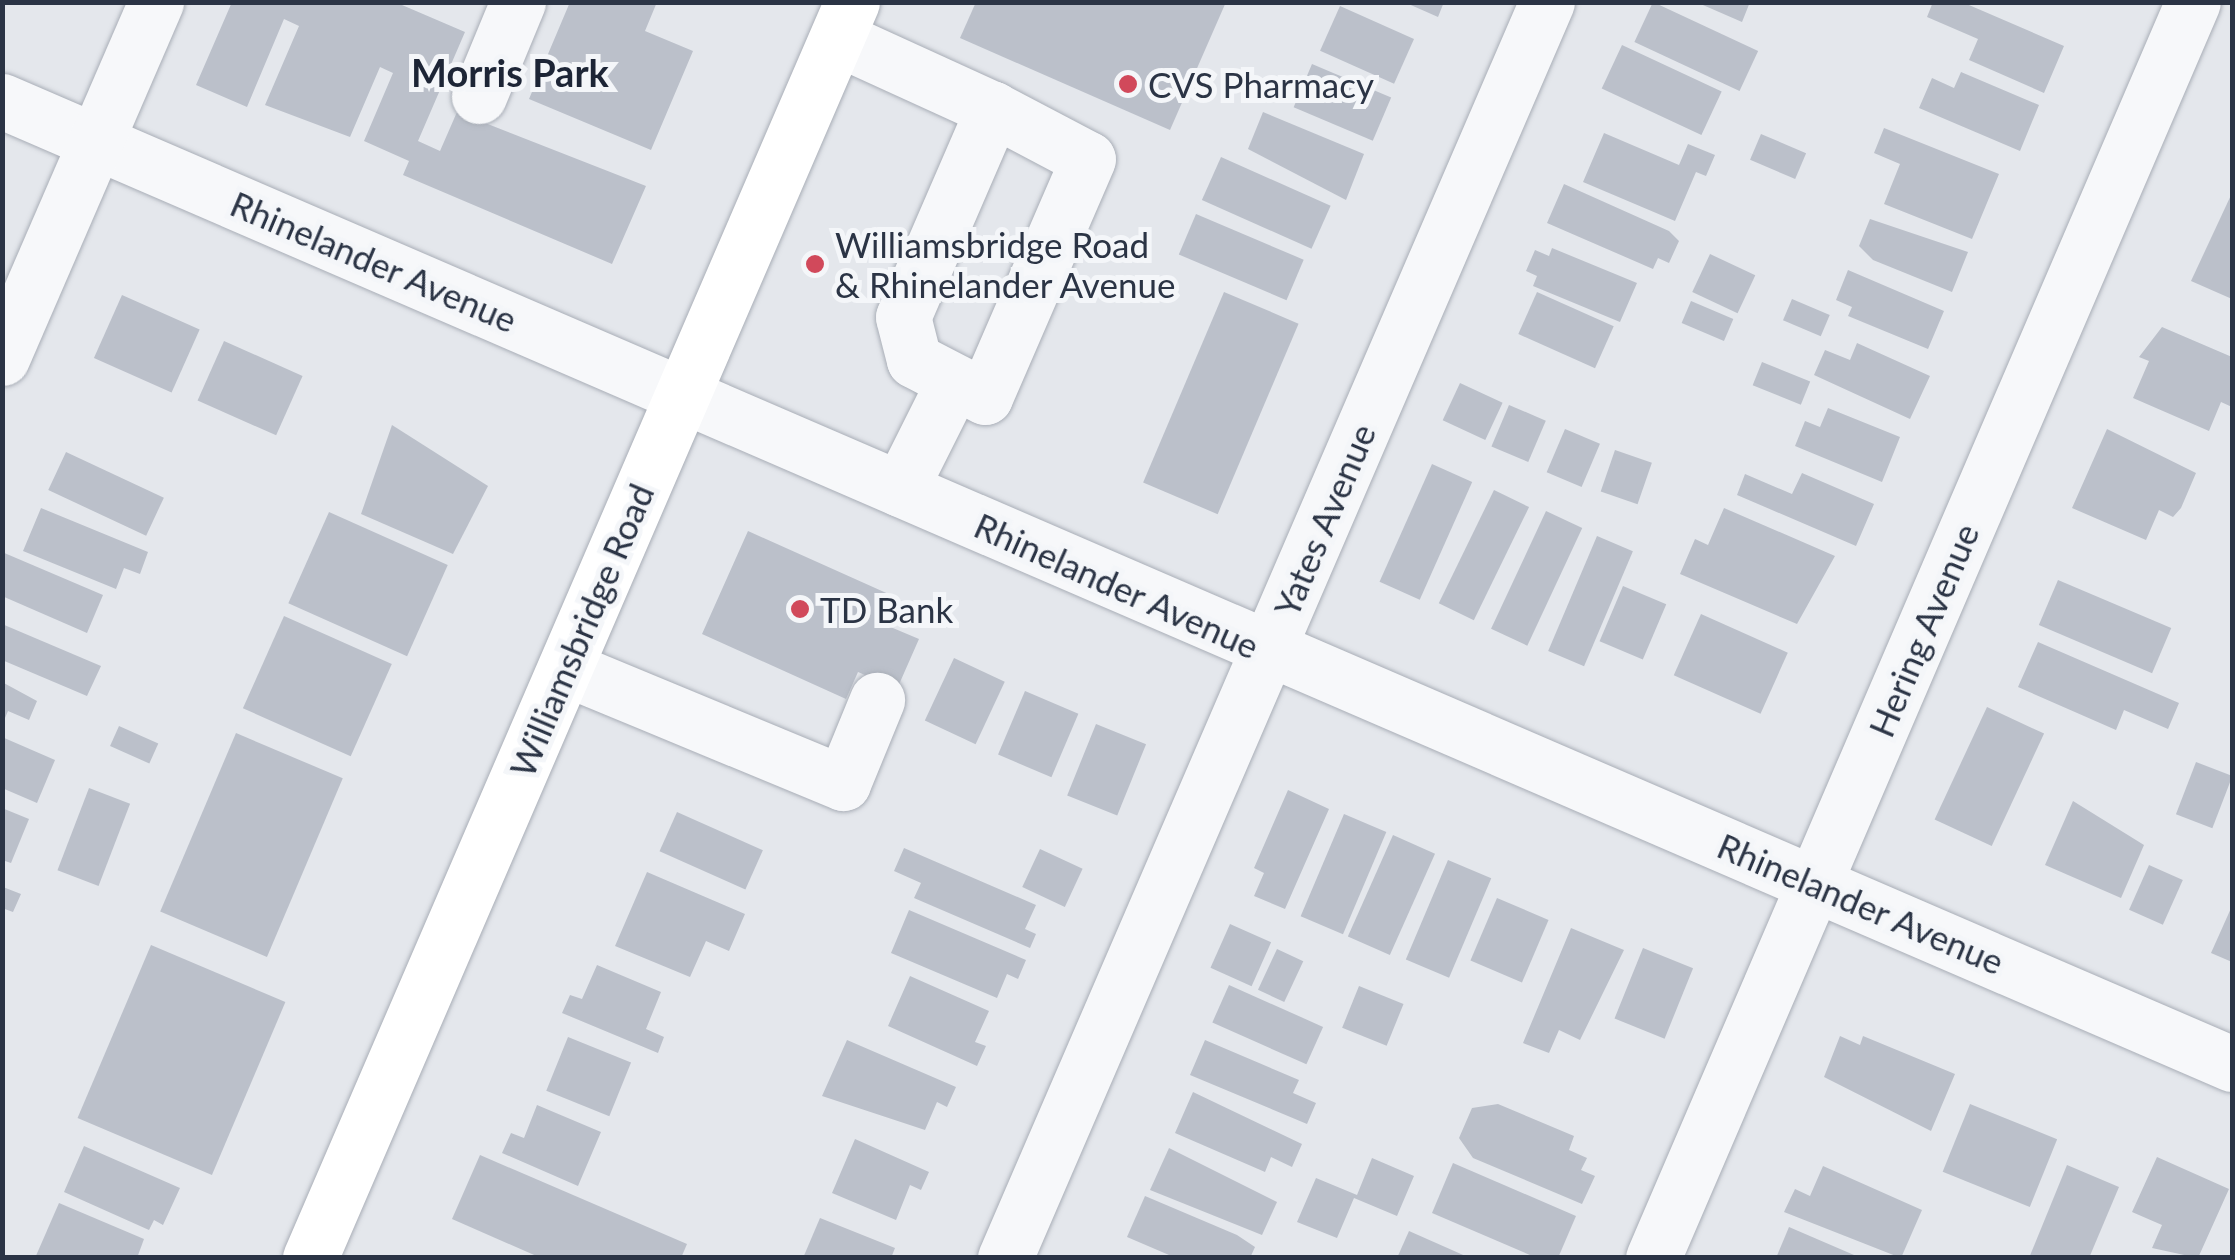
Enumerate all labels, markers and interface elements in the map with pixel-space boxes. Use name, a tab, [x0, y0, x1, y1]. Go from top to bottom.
district label: Morris Park	[411, 50, 609, 96]
place label: CVS Pharmacy	[1148, 63, 1374, 105]
marker: CVS Pharmacy	[1117, 73, 1139, 95]
street label: Rhinelander Avenue	[224, 181, 524, 341]
place label: Williamsbridge Road & Rhinelander Avenue	[835, 223, 1177, 305]
marker: Williamsbridge Road & Rhinelander Avenue	[804, 253, 826, 275]
street label: Yates Avenue	[1264, 417, 1384, 623]
street label: Williamsbridge Road	[500, 477, 662, 783]
street label: Rhinelander Avenue	[968, 503, 1266, 667]
street label: Hering Avenue	[1859, 517, 1987, 743]
place label: TD Bank	[820, 588, 953, 630]
marker: TD Bank	[789, 598, 811, 620]
street label: Rhinelander Avenue	[1711, 823, 2011, 983]

